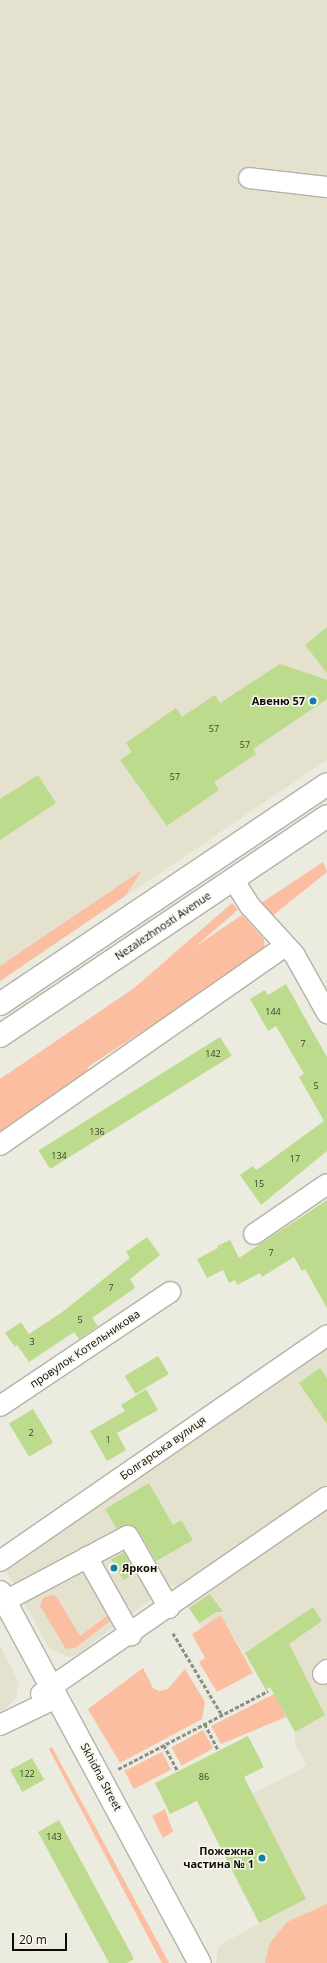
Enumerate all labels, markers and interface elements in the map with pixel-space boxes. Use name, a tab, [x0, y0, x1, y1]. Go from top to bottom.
place label: Авеню 57	[252, 694, 305, 708]
marker: Авеню 57	[308, 696, 318, 706]
house number: 57	[209, 724, 219, 734]
house number: 57	[240, 740, 250, 750]
house number: 57	[170, 772, 180, 782]
street label: Nezalezhnosti Avenue	[112, 889, 214, 963]
house number: 144	[265, 1007, 281, 1017]
house number: 7	[300, 1039, 306, 1049]
house number: 142	[205, 1049, 221, 1059]
house number: 5	[313, 1081, 319, 1091]
house number: 136	[89, 1127, 105, 1137]
house number: 134	[51, 1151, 67, 1161]
house number: 17	[290, 1154, 300, 1164]
house number: 15	[254, 1179, 264, 1189]
house number: 7	[268, 1248, 274, 1258]
house number: 7	[108, 1283, 114, 1293]
street label: провулок Котельникова	[28, 1307, 142, 1391]
house number: 5	[77, 1315, 83, 1325]
house number: 3	[29, 1337, 35, 1347]
street label: Болгарська вулиця	[118, 1413, 208, 1483]
house number: 2	[28, 1428, 34, 1438]
house number: 1	[105, 1435, 111, 1445]
place label: Яркон	[122, 1561, 157, 1575]
marker: Яркон	[109, 1563, 119, 1573]
street label: Skhidna Street	[78, 1741, 124, 1813]
house number: 122	[19, 1769, 35, 1779]
house number: 86	[199, 1772, 209, 1782]
house number: 143	[46, 1832, 62, 1842]
place label: Пожежна частина № 1	[183, 1845, 254, 1871]
marker: Пожежна частина № 1	[257, 1853, 267, 1863]
scale bar	[14, 1925, 69, 1951]
text: 20 m	[19, 1931, 47, 1948]

